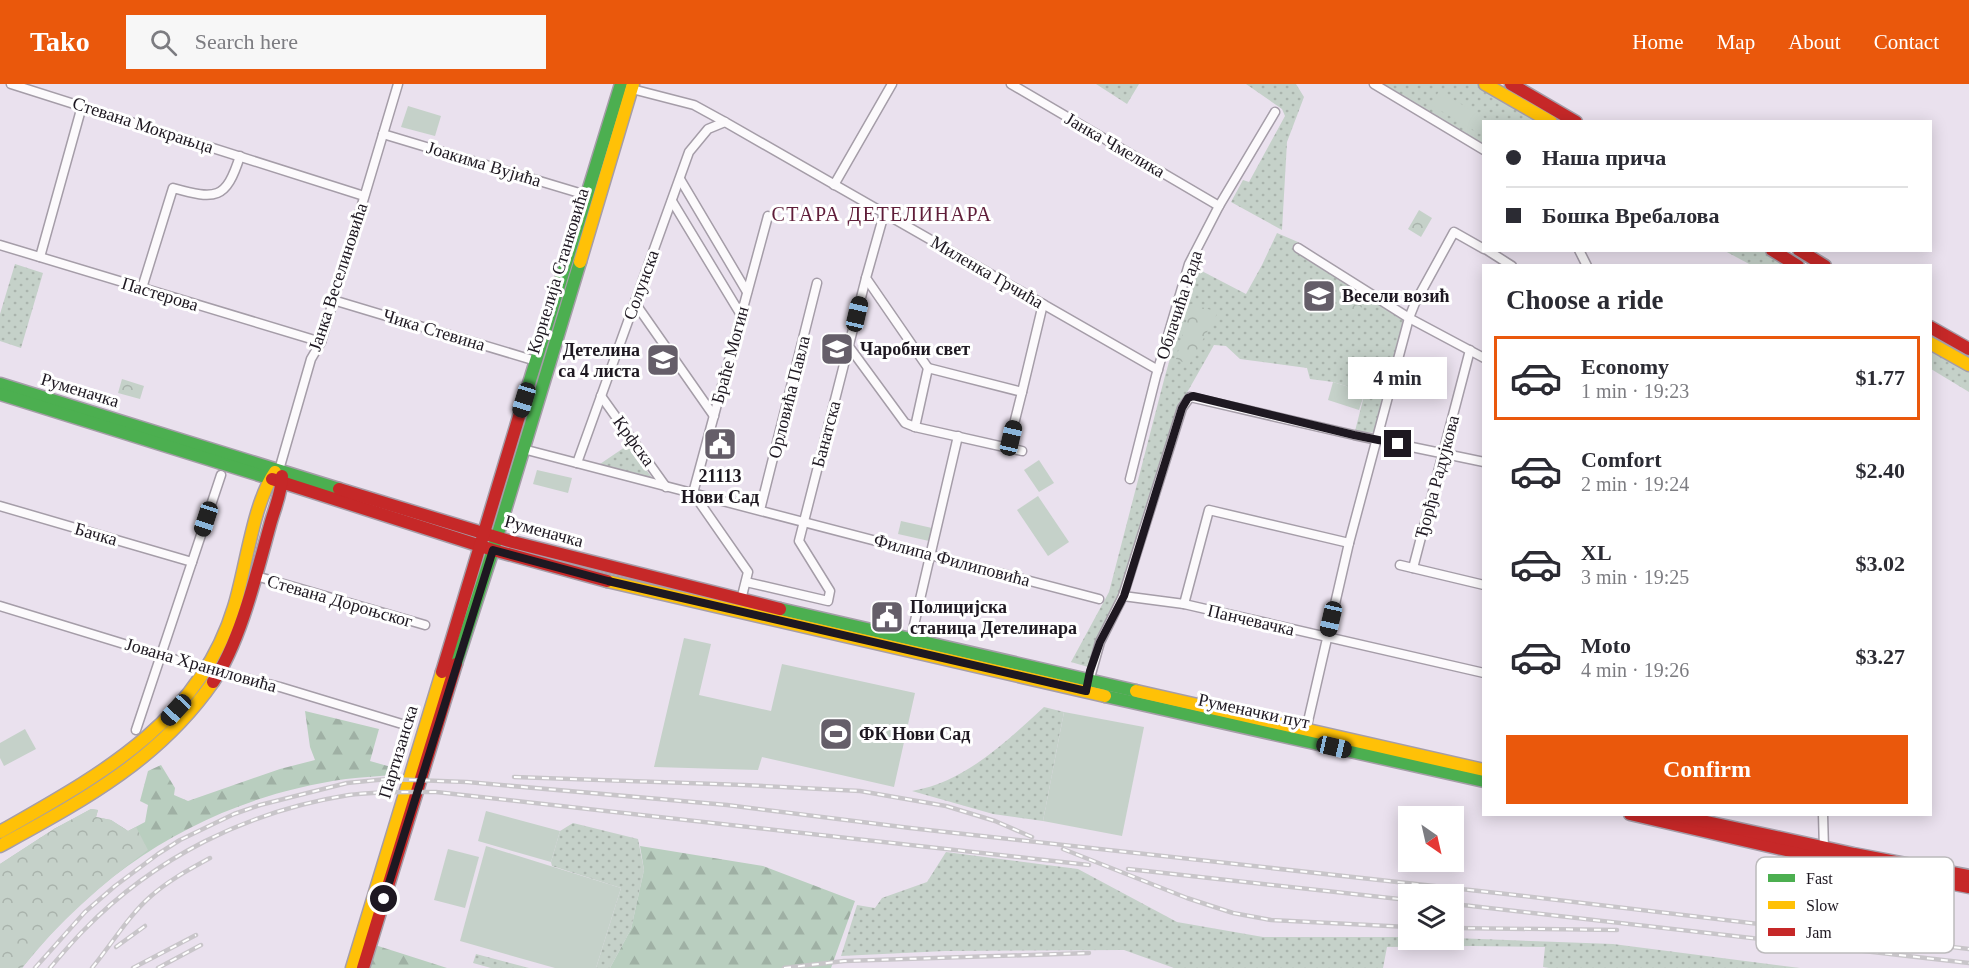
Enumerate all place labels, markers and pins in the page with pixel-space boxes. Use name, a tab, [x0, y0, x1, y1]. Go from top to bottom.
school or university icon: Весели возић	[1301, 278, 1337, 314]
place label: Весели возић	[1342, 286, 1450, 306]
school or university icon: Чаробни свет	[819, 331, 855, 367]
place label: Чаробни свет	[860, 339, 970, 359]
place label: Детелина са 4 листа	[558, 340, 640, 381]
school or university icon: Детелина са 4 листа	[645, 342, 681, 378]
public building icon: 21113 Нови Сад	[702, 426, 738, 462]
place label: 21113 Нови Сад	[681, 466, 759, 507]
place label: Полицијска станица Детелинара	[910, 597, 1077, 638]
public building icon: Полицијска станица Детелинара	[869, 599, 905, 635]
sports icon: ФК Нови Сад	[818, 716, 854, 752]
place label: ФК Нови Сад	[859, 724, 970, 744]

